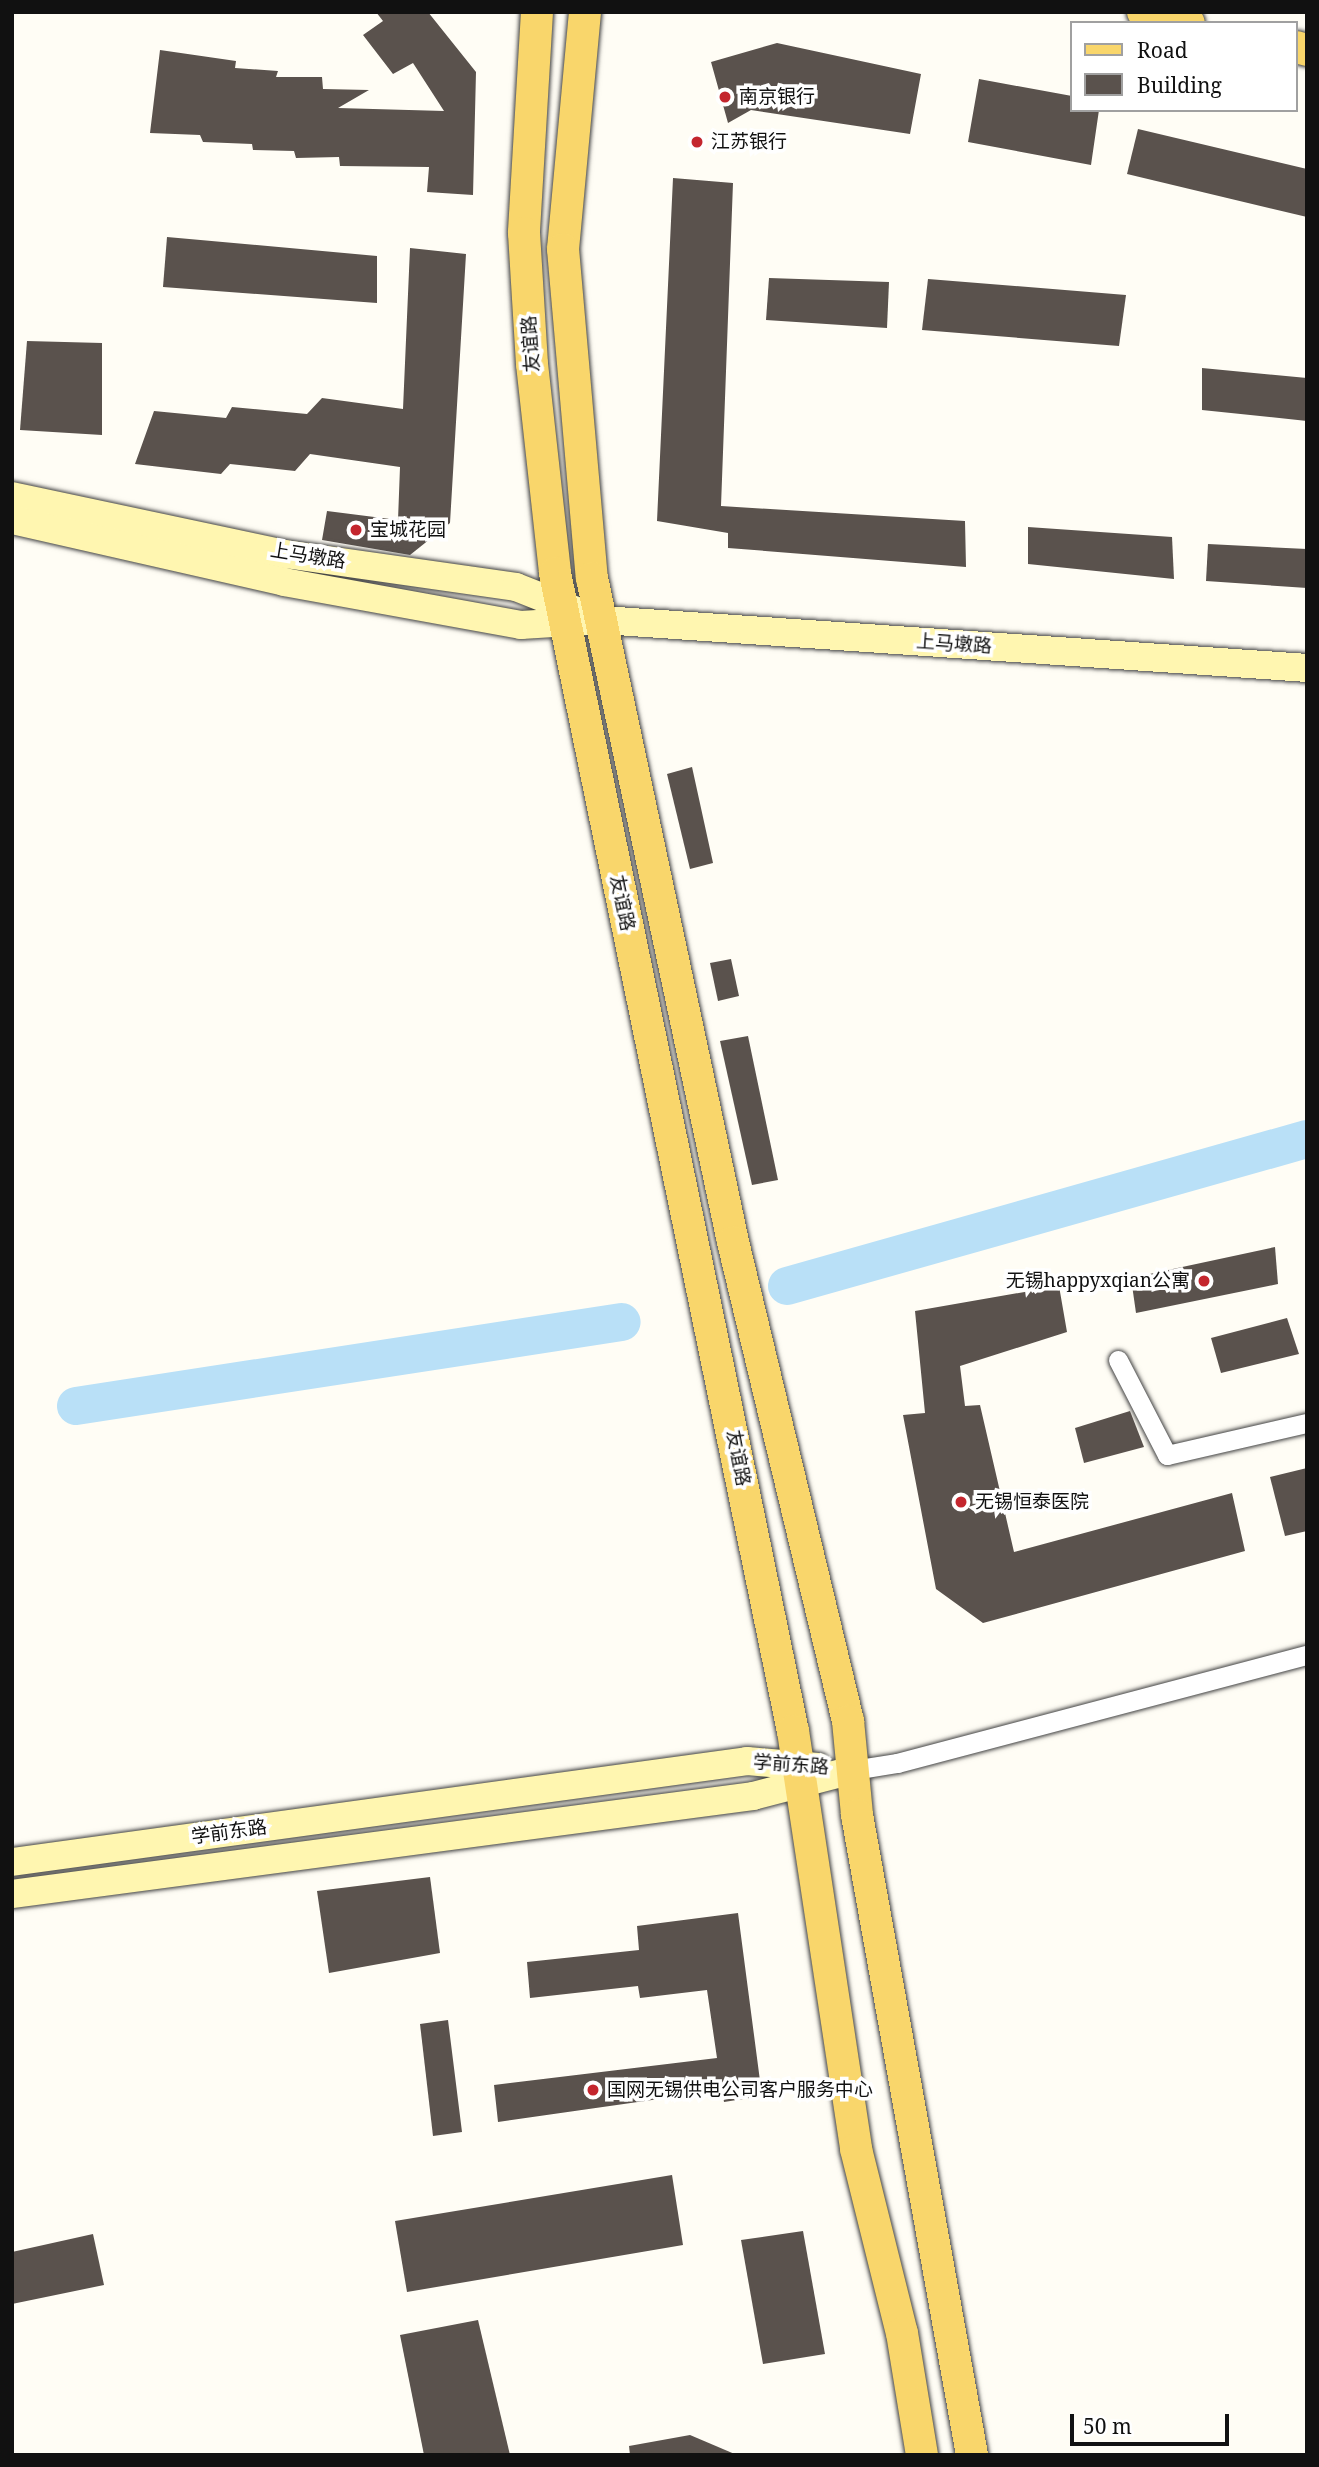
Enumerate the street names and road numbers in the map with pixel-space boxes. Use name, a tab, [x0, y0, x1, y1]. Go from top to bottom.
street label: 友谊路	[518, 315, 544, 373]
street label: 上马墩路	[269, 539, 347, 573]
street label: 上马墩路	[915, 630, 993, 658]
street label: 友谊路	[605, 873, 639, 933]
street label: 友谊路	[721, 1428, 755, 1488]
street label: 学前东路	[752, 1751, 830, 1779]
street label: 学前东路	[190, 1815, 268, 1849]

